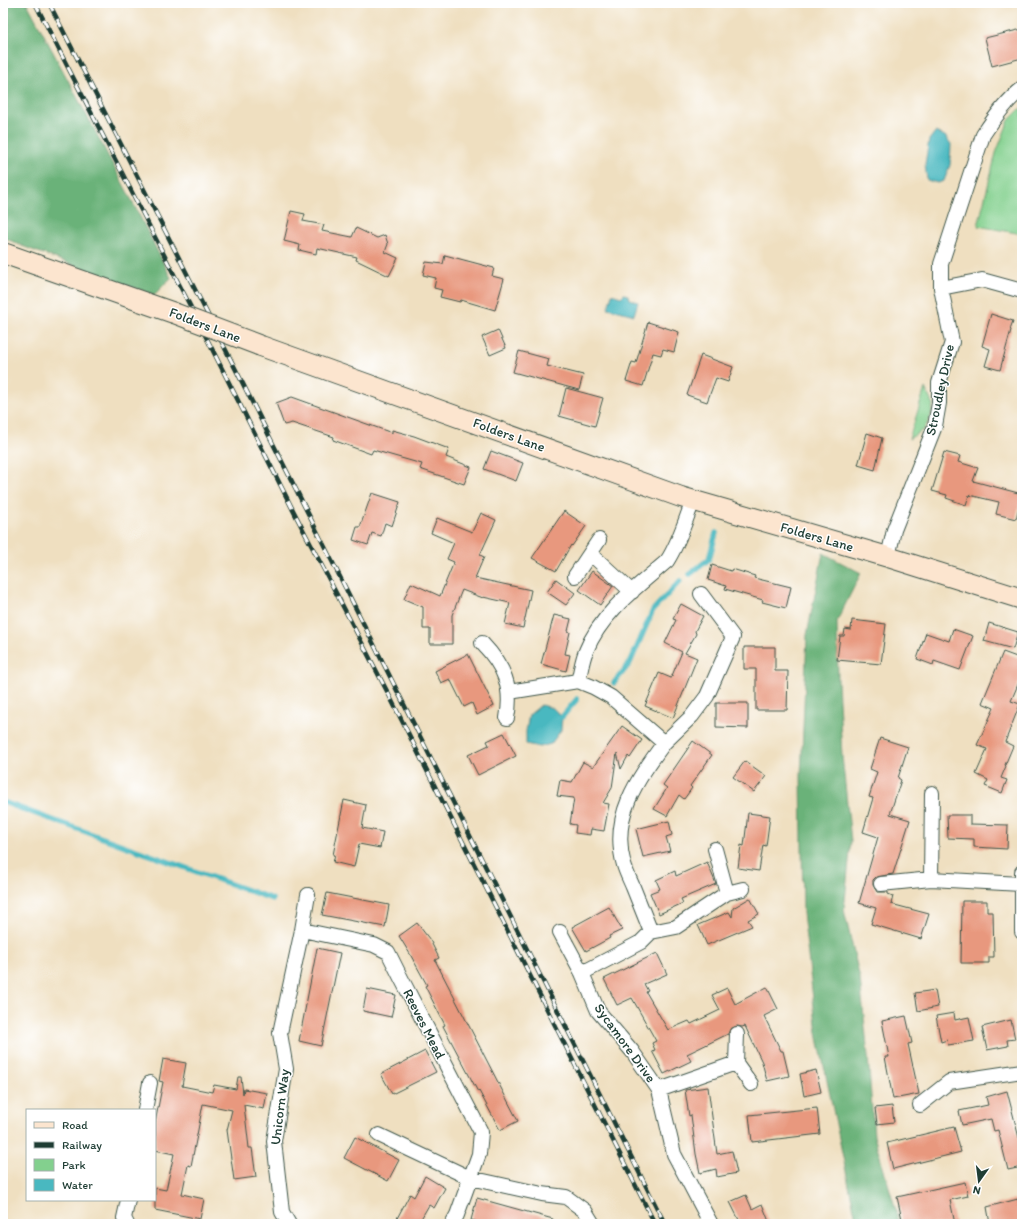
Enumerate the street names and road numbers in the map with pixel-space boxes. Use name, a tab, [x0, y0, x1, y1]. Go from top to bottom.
street label: Folders Lane	[167, 304, 244, 347]
street label: Stroudley Drive	[922, 343, 958, 437]
street label: Folders Lane	[471, 414, 548, 456]
street label: Folders Lane	[778, 518, 856, 556]
street label: Reeves Mead	[399, 986, 449, 1062]
street label: Sycamore Drive	[591, 1000, 660, 1086]
street label: Unicorn Way	[267, 1067, 293, 1146]

